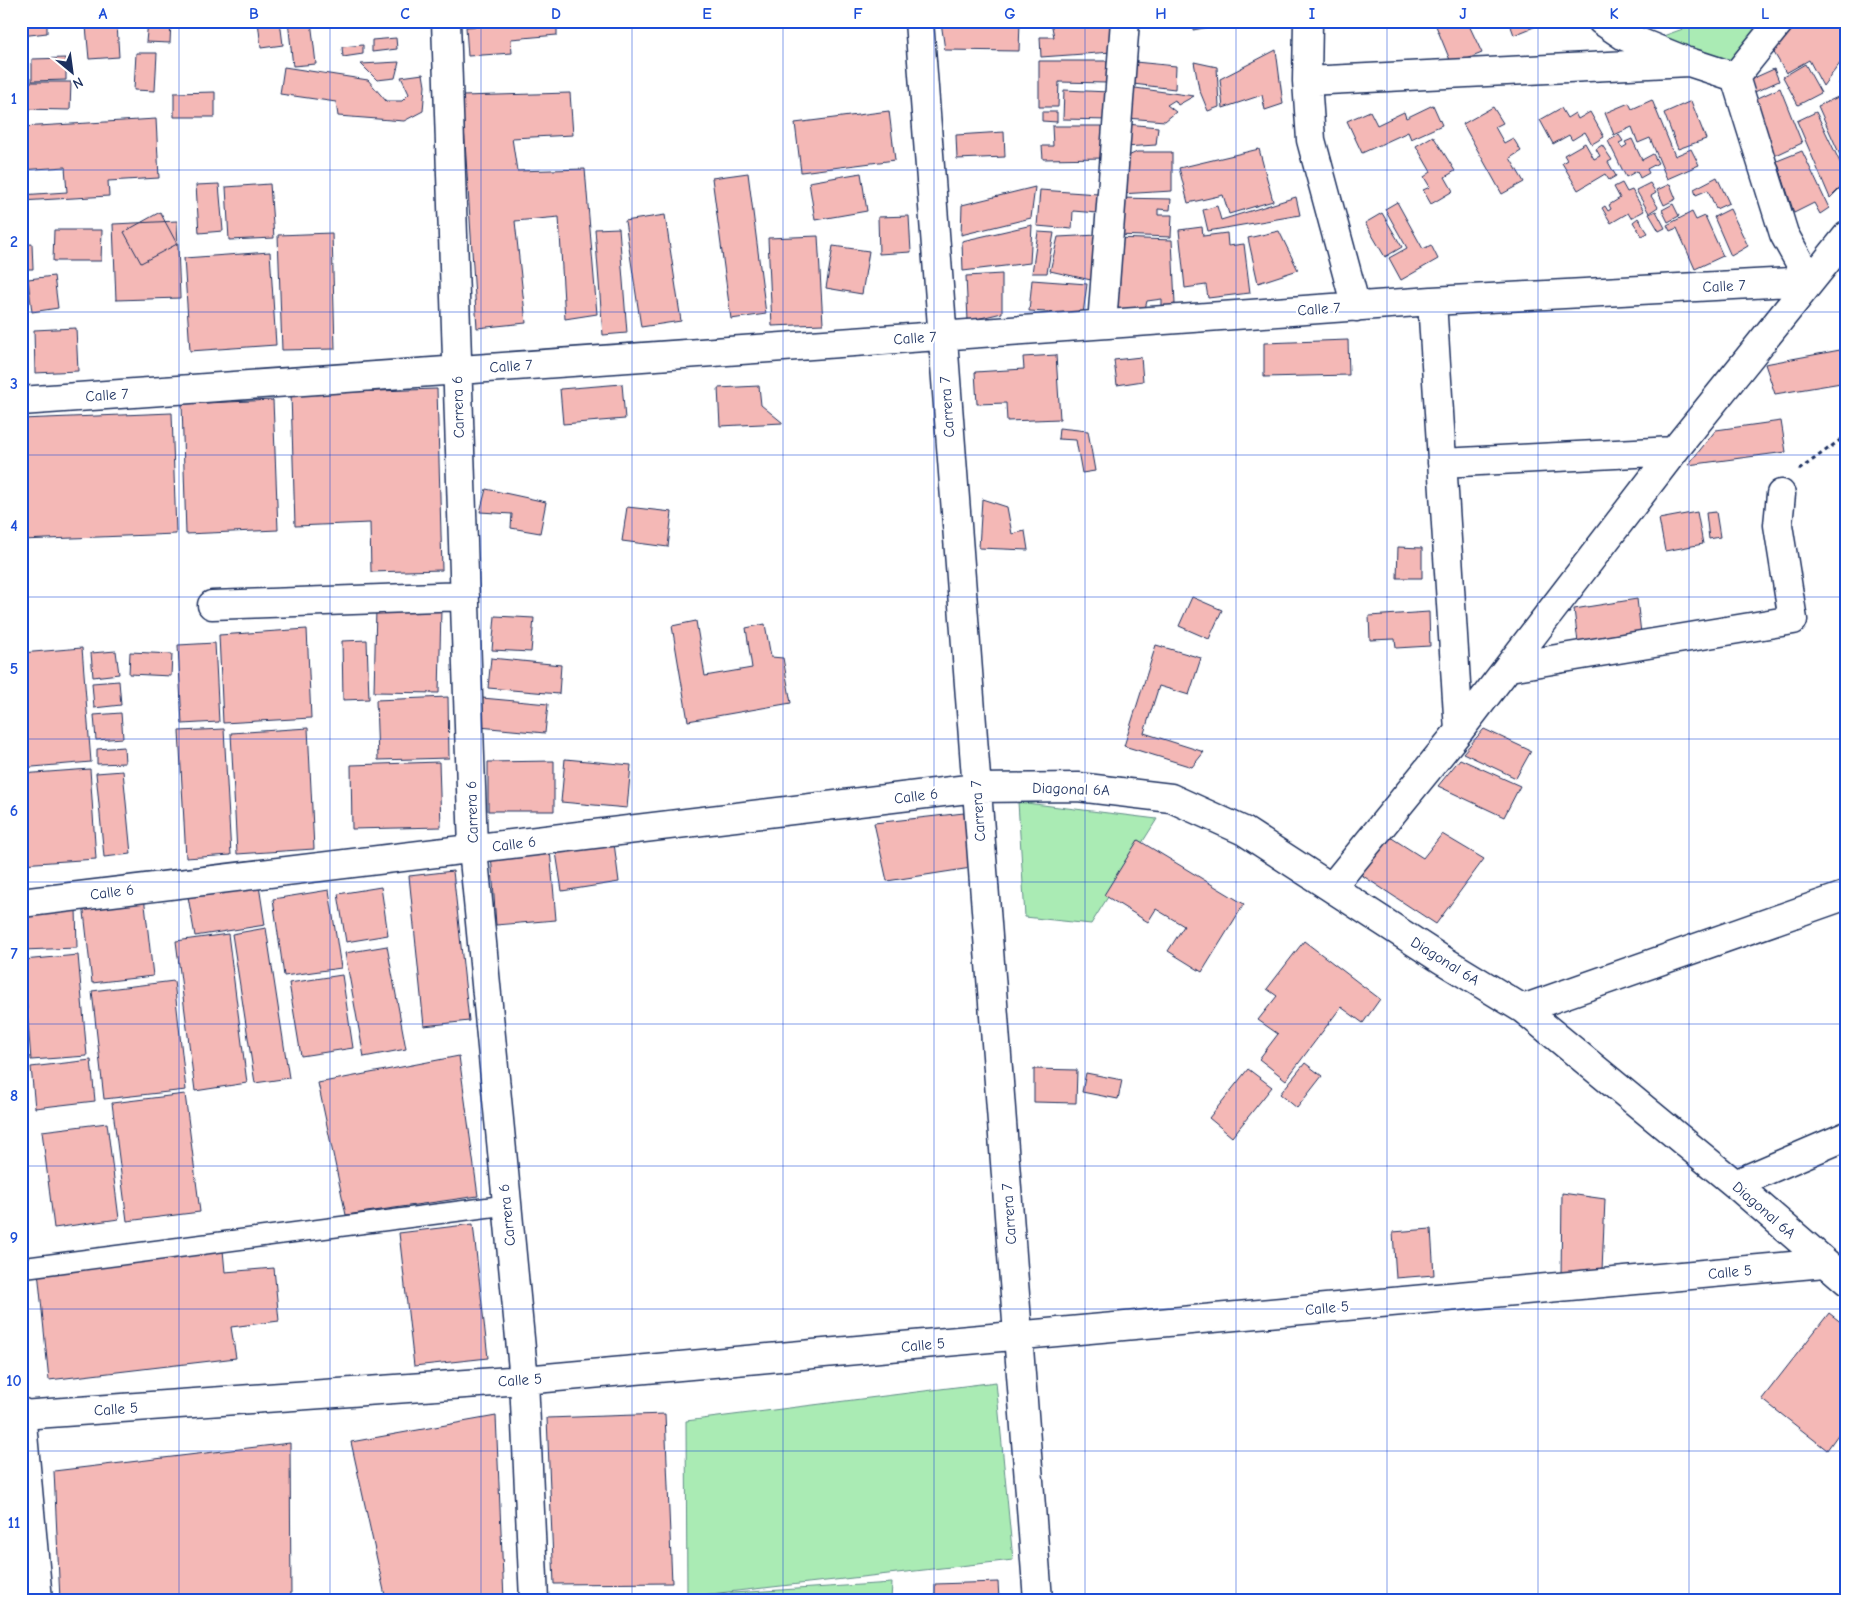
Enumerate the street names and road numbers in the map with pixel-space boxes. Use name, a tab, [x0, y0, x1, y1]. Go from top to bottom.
street label: Calle 7	[1702, 276, 1746, 296]
street label: Calle 7	[1297, 299, 1341, 319]
street label: Calle 7	[893, 328, 937, 348]
street label: Calle 7	[489, 356, 533, 376]
street label: Carrera 6	[448, 375, 468, 439]
street label: Carrera 7	[936, 376, 958, 438]
street label: Calle 7	[85, 385, 129, 405]
street label: Diagonal 6A	[1032, 779, 1110, 799]
street label: Carrera 6	[462, 780, 482, 844]
street label: Carrera 7	[967, 780, 989, 842]
street label: Calle 6	[893, 784, 939, 808]
street label: Calle 6	[491, 832, 537, 856]
street label: Calle 6	[89, 880, 135, 904]
street label: Diagonal 6A	[1407, 933, 1483, 989]
street label: Diagonal 6A	[1729, 1178, 1799, 1242]
street label: Carrera 6	[495, 1183, 519, 1247]
street label: Carrera 7	[998, 1183, 1020, 1245]
street label: Calle 5	[1707, 1261, 1753, 1283]
street label: Calle 5	[1304, 1297, 1350, 1319]
street label: Calle 5	[900, 1334, 946, 1356]
street label: Calle 5	[497, 1369, 543, 1391]
street label: Calle 5	[93, 1398, 139, 1420]

